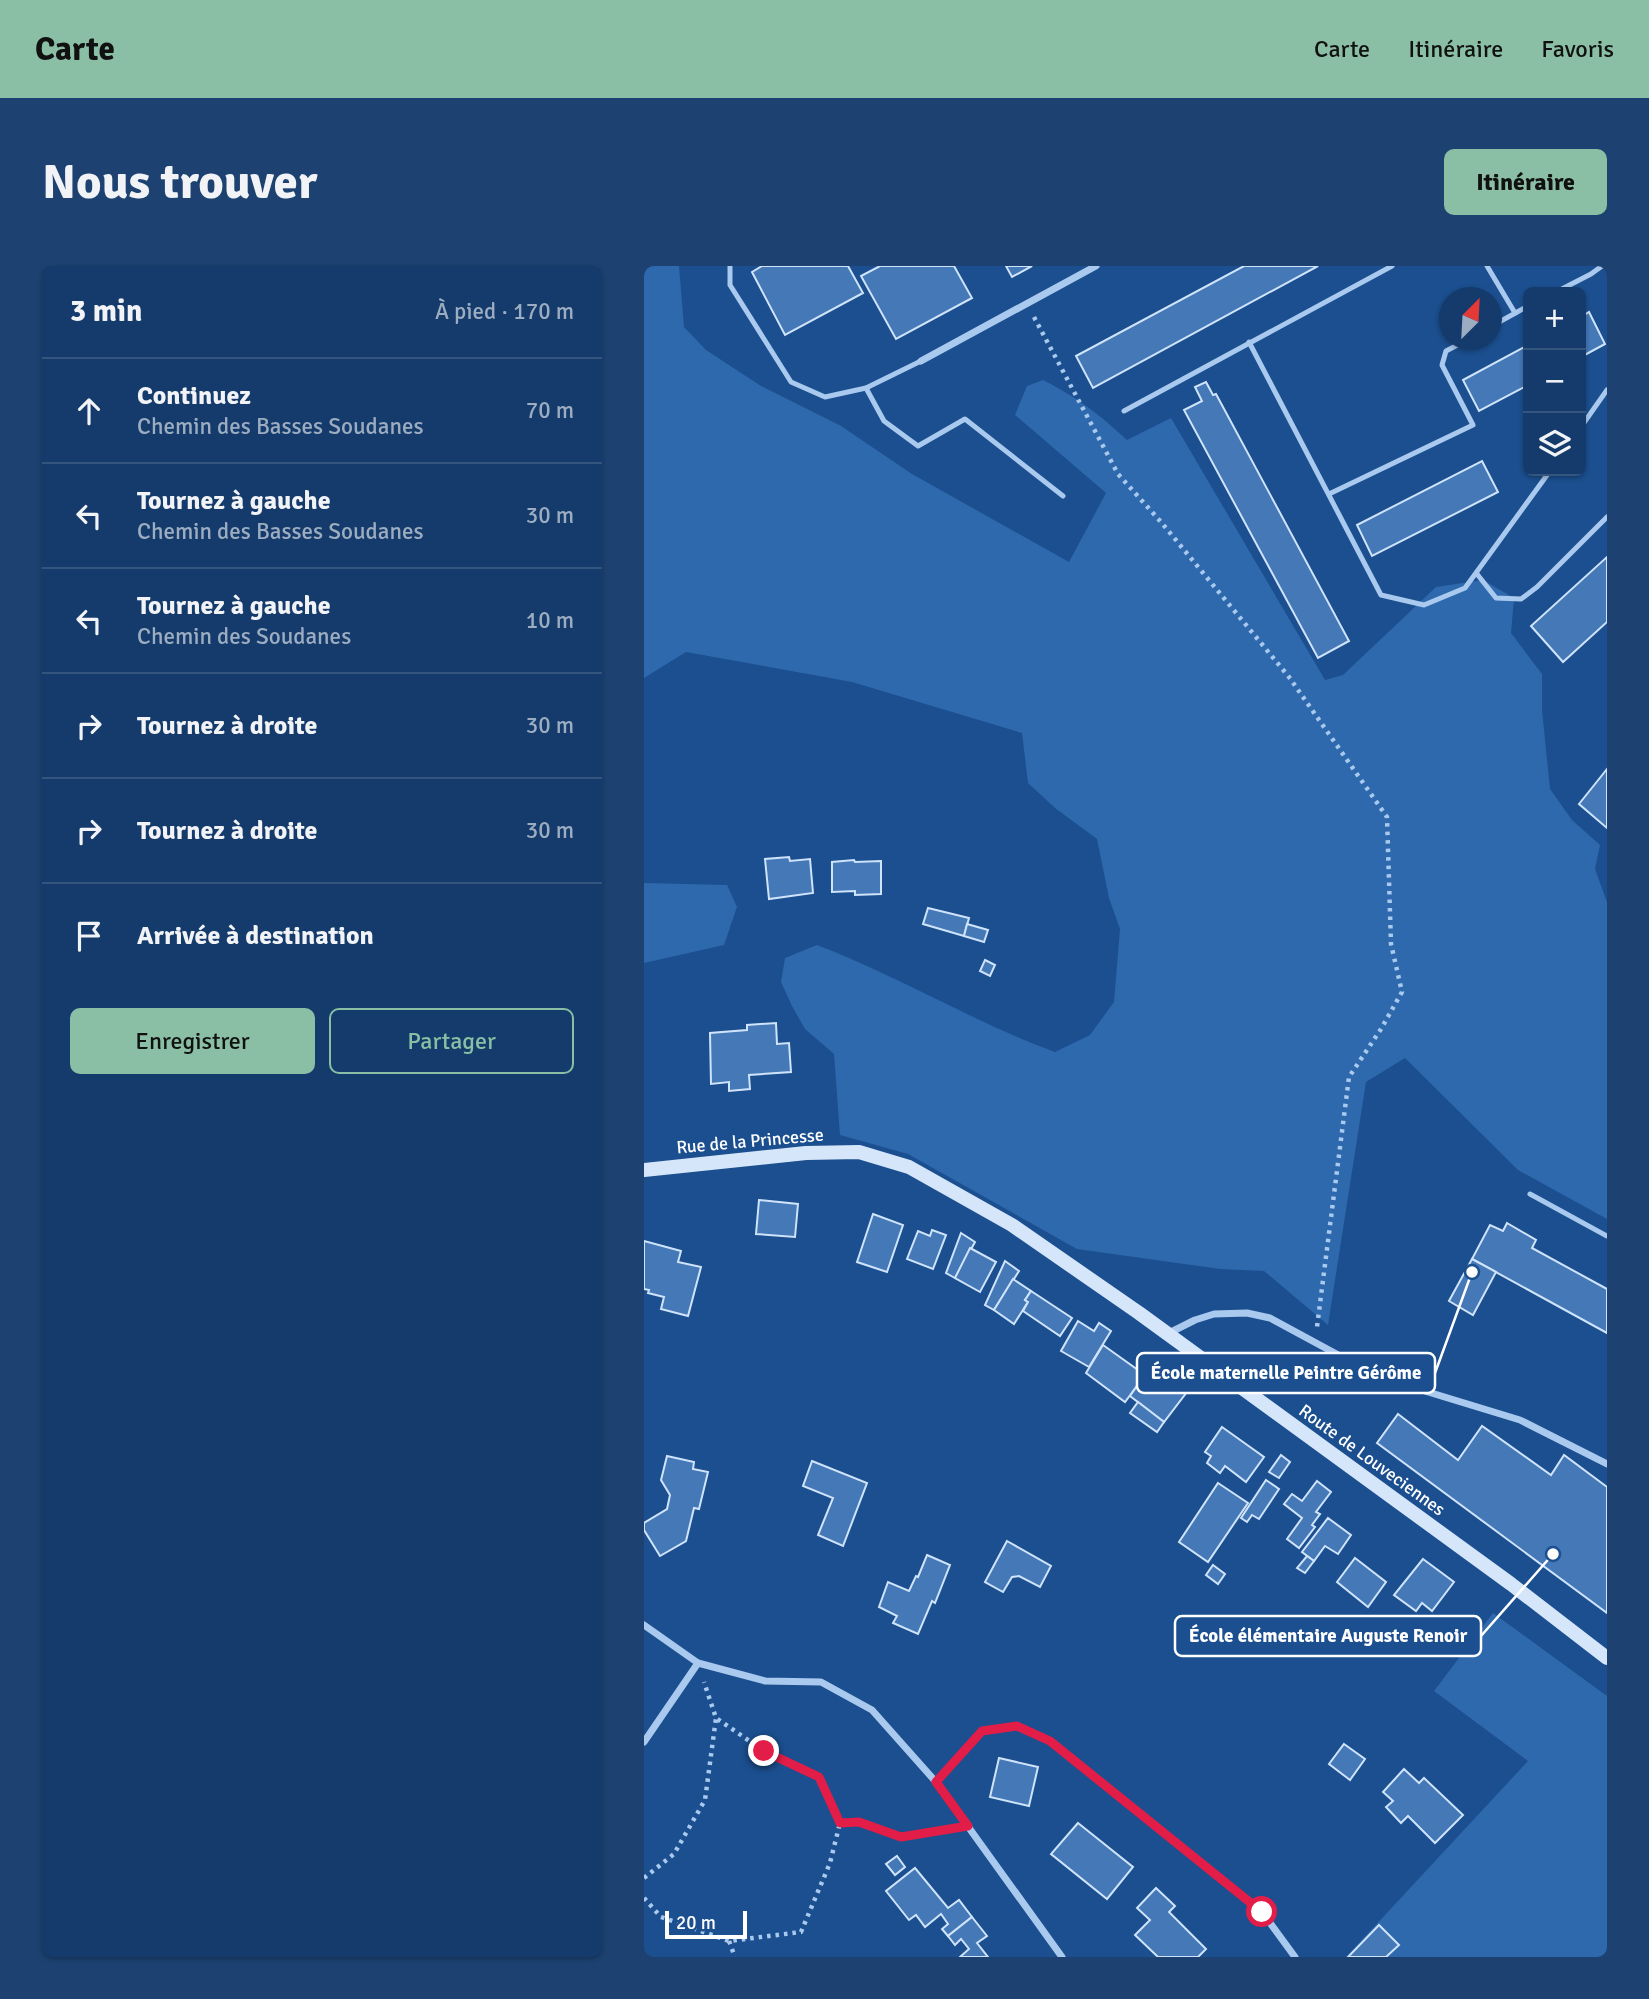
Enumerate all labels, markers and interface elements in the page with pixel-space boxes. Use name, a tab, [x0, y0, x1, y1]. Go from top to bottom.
text: Carte	[35, 29, 115, 70]
text: Carte	[1314, 34, 1370, 64]
text: Itinéraire	[1408, 34, 1503, 64]
text: Favoris	[1541, 34, 1614, 64]
button: Itinéraire	[1444, 149, 1607, 215]
text: Nous trouver	[42, 152, 317, 212]
north arrow	[1439, 287, 1502, 350]
map controls	[1523, 287, 1586, 476]
button: +	[1523, 287, 1586, 350]
text: 3 min	[70, 293, 142, 330]
text: À pied · 170 m	[435, 297, 574, 326]
button: −	[1523, 350, 1586, 413]
text: Continuez	[137, 380, 251, 412]
icon: ahead	[70, 392, 108, 430]
text: 70 m	[526, 396, 574, 425]
text: Chemin des Basses Soudanes	[137, 412, 424, 441]
button: layers	[1523, 413, 1586, 476]
text: Tournez à gauche	[137, 485, 331, 517]
icon: left	[70, 497, 108, 535]
text: 30 m	[526, 501, 574, 530]
text: Chemin des Basses Soudanes	[137, 517, 424, 546]
text: Tournez à gauche	[137, 590, 331, 622]
icon: left	[70, 602, 108, 640]
text: 10 m	[526, 606, 574, 635]
text: Chemin des Soudanes	[137, 622, 351, 651]
icon: right	[70, 707, 108, 745]
text: Tournez à droite	[137, 710, 317, 742]
text: 30 m	[526, 711, 574, 740]
icon: right	[70, 812, 108, 850]
text: Tournez à droite	[137, 815, 317, 847]
text: 30 m	[526, 816, 574, 845]
icon: arrive	[70, 917, 108, 955]
text: Arrivée à destination	[137, 920, 374, 952]
button: Enregistrer	[70, 1008, 315, 1074]
button: Partager	[329, 1008, 574, 1074]
street label: Rue de la Princesse	[675, 1124, 825, 1158]
callout: École maternelle Peintre Gérôme	[1137, 1353, 1435, 1393]
text: École maternelle Peintre Gérôme	[1151, 1361, 1421, 1385]
street label: Route de Louveciennes	[1295, 1400, 1450, 1521]
callout: École élémentaire Auguste Renoir	[1175, 1616, 1481, 1656]
text: École élémentaire Auguste Renoir	[1189, 1624, 1468, 1648]
route end	[748, 1735, 779, 1766]
route start	[1246, 1896, 1277, 1927]
scale bar	[665, 1908, 747, 1940]
text: 20 m	[676, 1911, 716, 1935]

